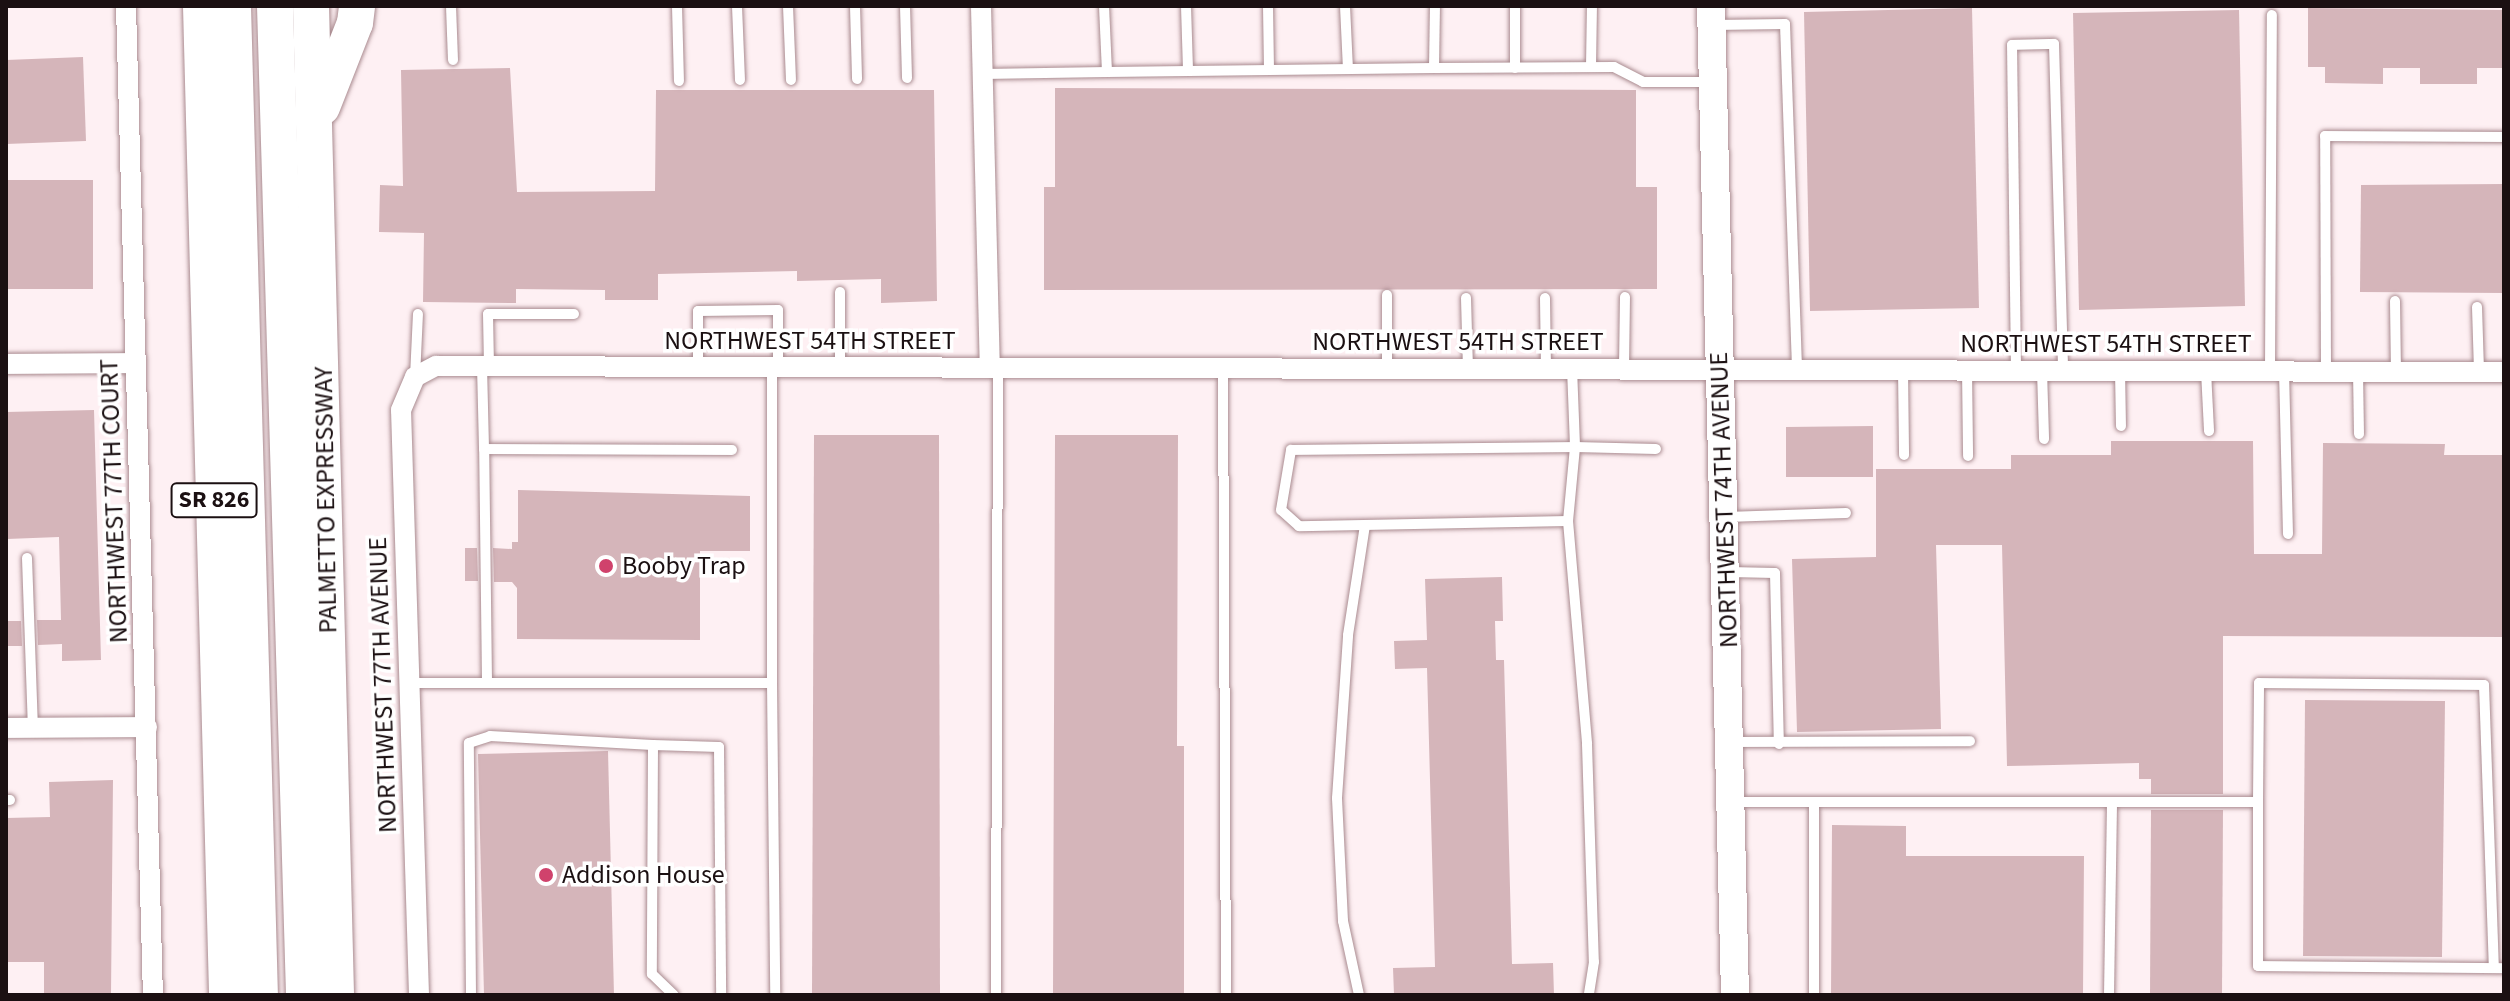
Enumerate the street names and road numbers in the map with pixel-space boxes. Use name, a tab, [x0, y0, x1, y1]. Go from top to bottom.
street label: NORTHWEST 54TH STREET	[664, 325, 956, 357]
street label: NORTHWEST 54TH STREET	[1312, 326, 1604, 358]
street label: NORTHWEST 54TH STREET	[1960, 328, 2252, 360]
street label: NORTHWEST 74TH AVENUE	[1703, 351, 1745, 649]
street label: NORTHWEST 77TH COURT	[93, 358, 135, 644]
street label: PALMETTO EXPRESSWAY	[308, 366, 344, 634]
road number: SR 826	[170, 480, 258, 520]
street label: NORTHWEST 77TH AVENUE	[362, 536, 404, 834]

